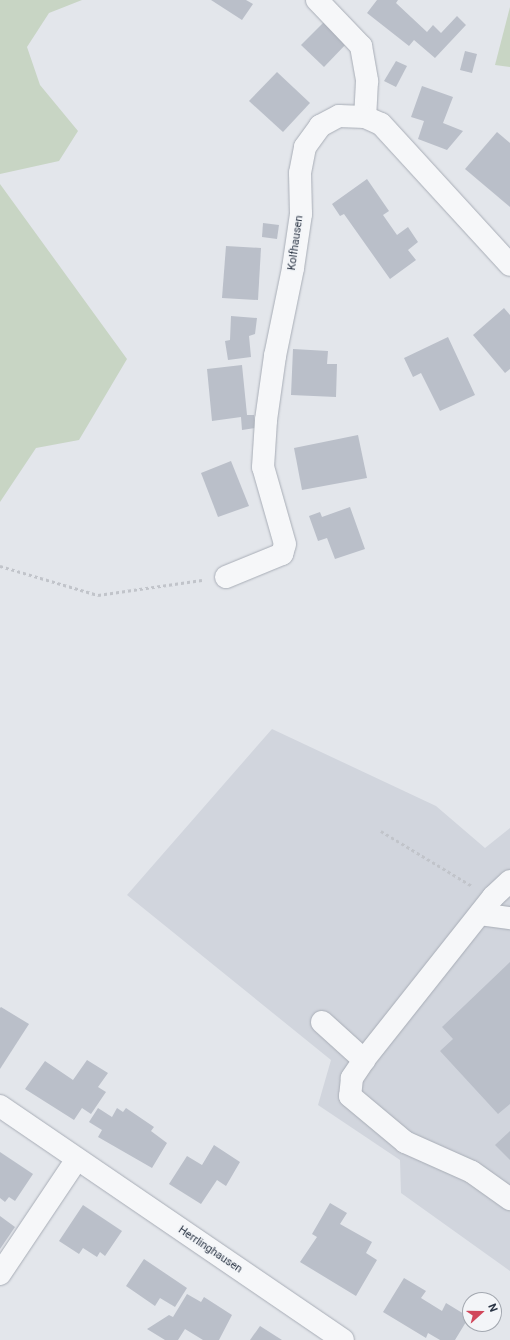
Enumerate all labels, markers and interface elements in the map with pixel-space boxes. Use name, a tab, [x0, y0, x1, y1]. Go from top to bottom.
street label: Kolfhausen	[286, 215, 306, 271]
street label: Herrlinghausen	[175, 1224, 245, 1276]
north arrow	[462, 1292, 502, 1332]
text: N	[485, 1302, 500, 1314]

